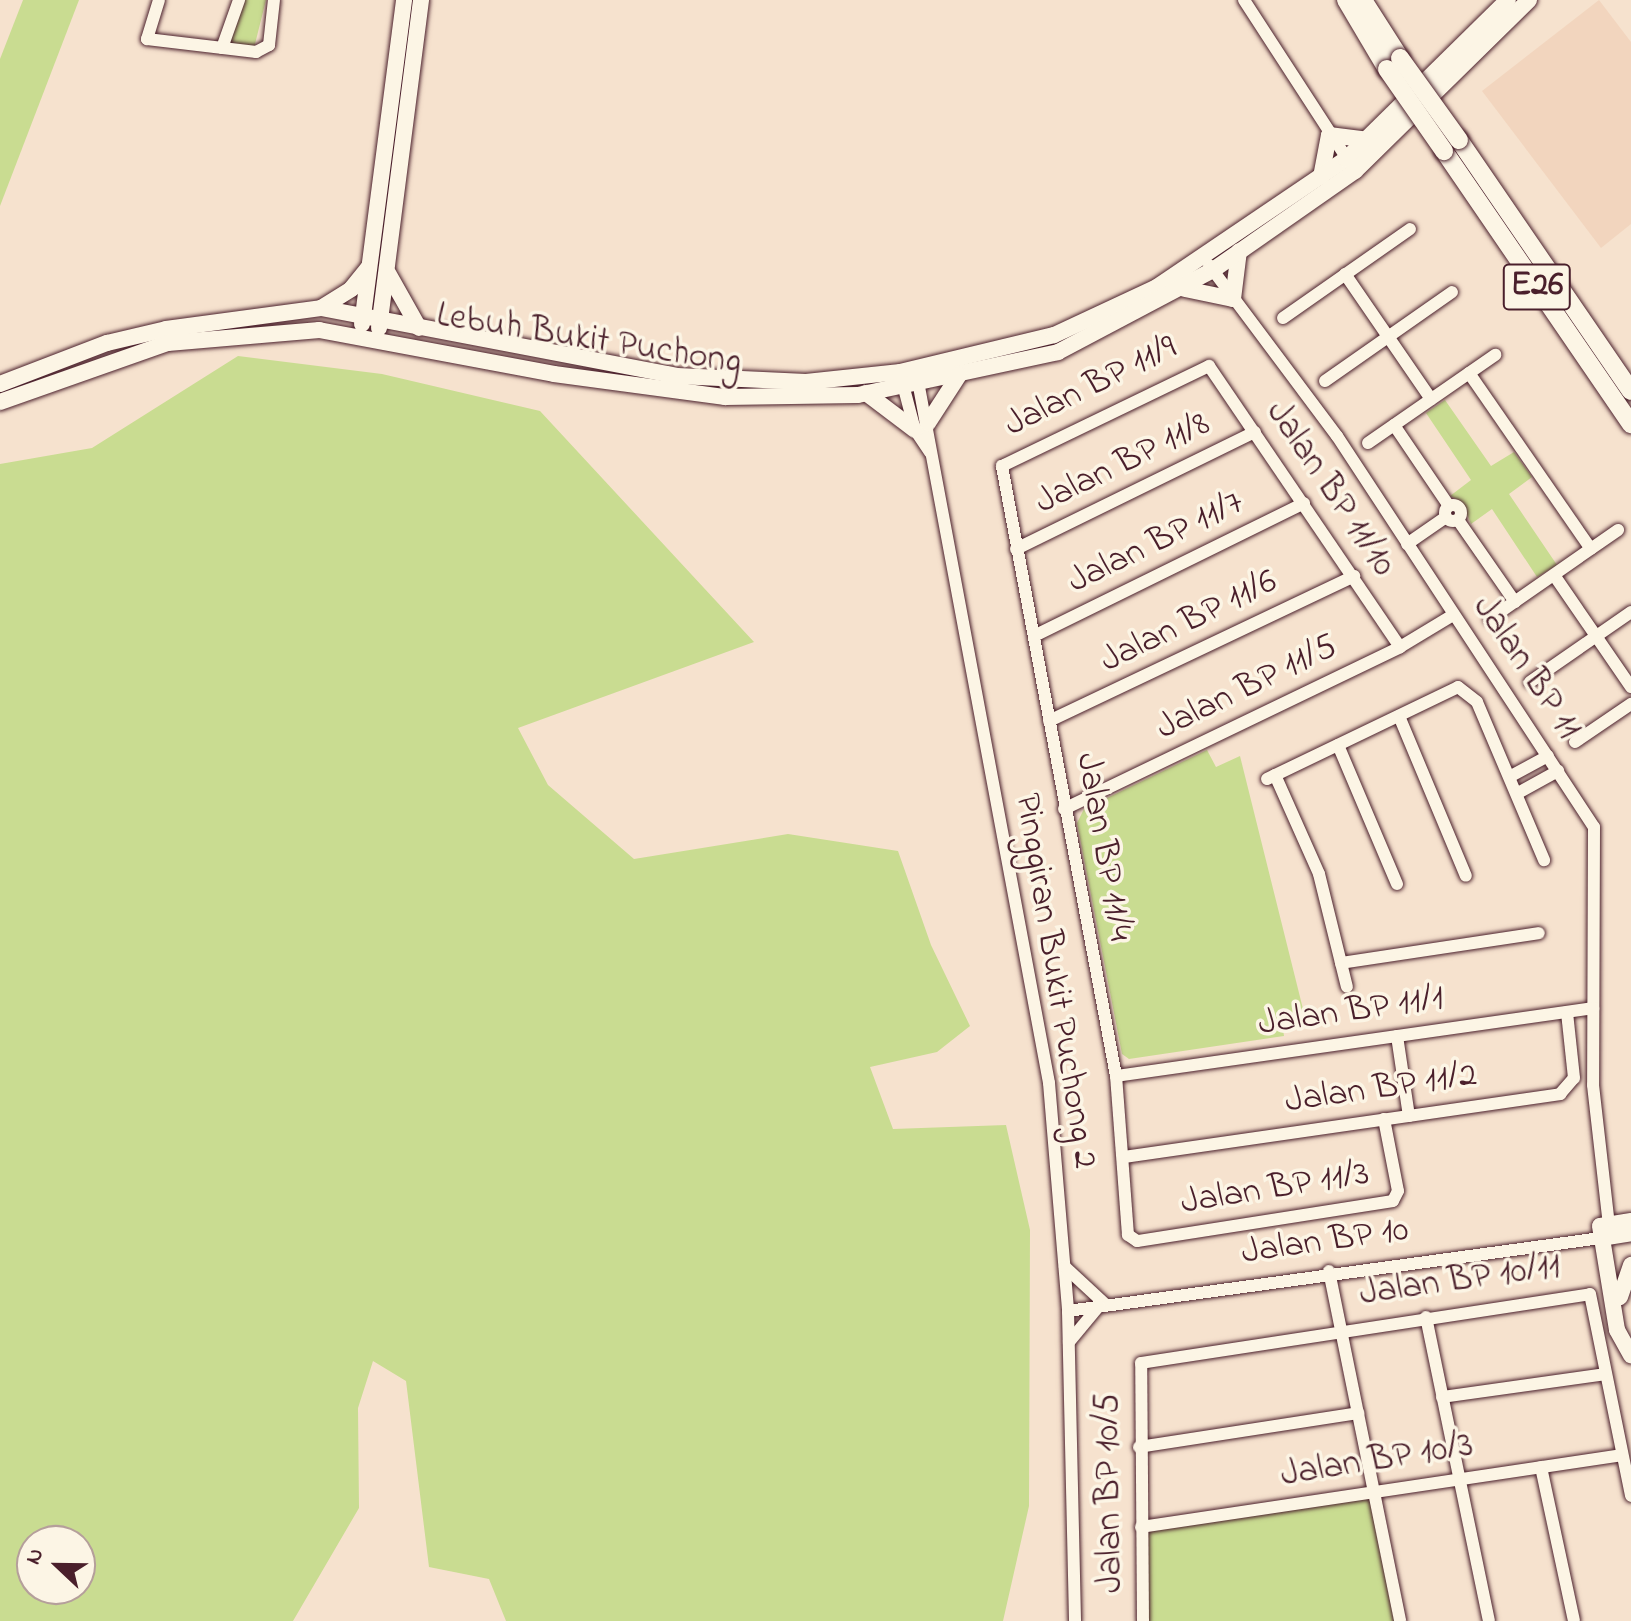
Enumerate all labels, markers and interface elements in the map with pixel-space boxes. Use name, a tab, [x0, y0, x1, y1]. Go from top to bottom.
road number: E26	[1501, 257, 1573, 317]
street label: Lebuh Bukit Puchong	[434, 295, 744, 385]
street label: Jalan BP 11/9	[998, 327, 1184, 447]
street label: Jalan BP 11/10	[1256, 393, 1404, 585]
street label: Jalan BP 11/8	[1029, 403, 1217, 525]
street label: Jalan BP 11/7	[1061, 482, 1251, 604]
street label: Jalan BP 11/6	[1094, 561, 1284, 683]
street label: Jalan BP 11	[1462, 588, 1590, 748]
street label: Jalan BP 11/5	[1150, 626, 1344, 750]
street label: Jalan BP 11/4	[1065, 750, 1141, 944]
street label: Pinggiran Bukit Puchong 2	[1004, 790, 1106, 1172]
street label: Jalan BP 11/1	[1256, 978, 1446, 1046]
street label: Jalan BP 11/2	[1282, 1054, 1480, 1124]
street label: Jalan BP 11/3	[1178, 1153, 1372, 1225]
street label: Jalan BP 10	[1239, 1209, 1411, 1275]
street label: Jalan BP 10/11	[1357, 1246, 1563, 1316]
street label: Jalan BP 10/5	[1087, 1393, 1133, 1593]
street label: Jalan BP 10/3	[1278, 1424, 1476, 1498]
north arrow	[16, 1525, 96, 1605]
text: N	[18, 1544, 53, 1570]

